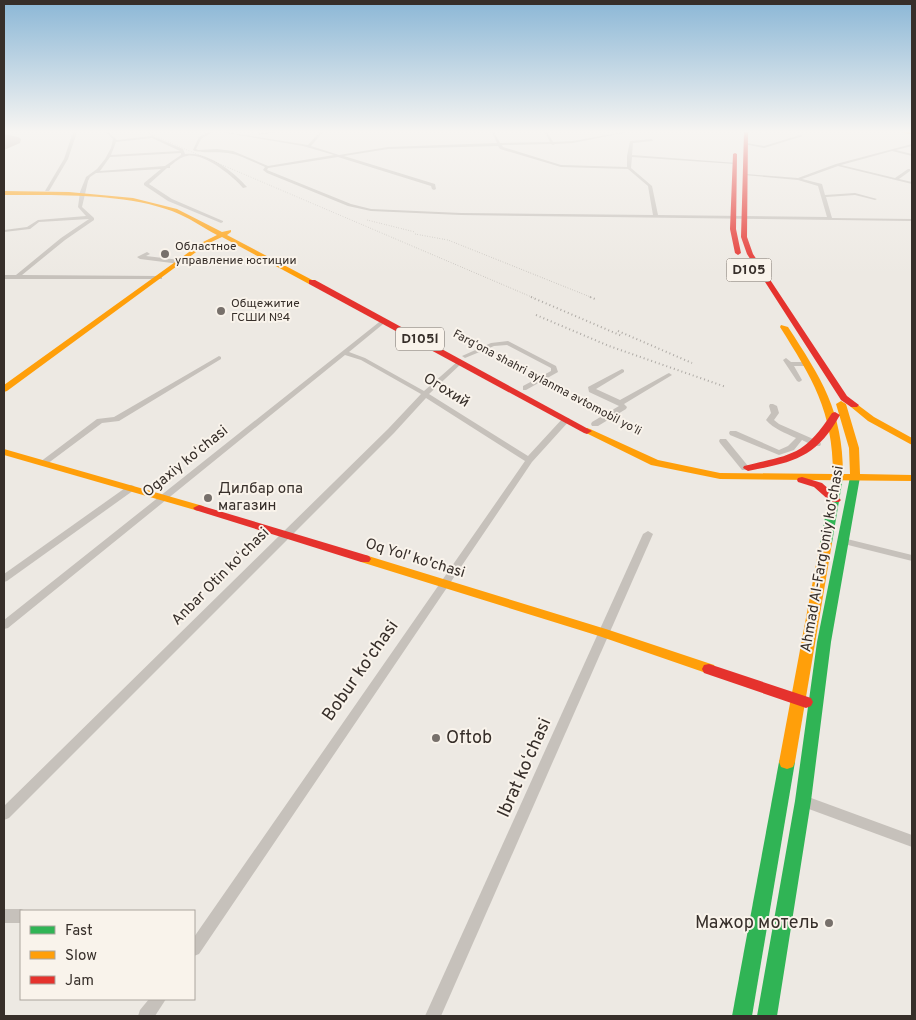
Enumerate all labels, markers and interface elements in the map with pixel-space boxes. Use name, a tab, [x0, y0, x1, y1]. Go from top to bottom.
place label: Областное управление юстиции	[175, 239, 296, 269]
marker: Областное управление юстиции	[159, 248, 171, 260]
road number: D105	[726, 258, 772, 282]
place label: Общежитие ГСШИ №4	[231, 296, 300, 326]
marker: Общежитие ГСШИ №4	[215, 305, 227, 317]
street label: Fargʻona shahri aylanma avtomobil yoʻli	[450, 326, 644, 440]
road number: D105l	[396, 328, 444, 350]
street label: Огохий	[419, 369, 473, 413]
street label: Ogaxiy koʻchasi	[139, 422, 233, 502]
street label: Ahmad Al-Farg'oniy ko'chasi	[797, 464, 849, 654]
place label: Дилбар опа магазин	[218, 480, 303, 516]
marker: Дилбар опа магазин	[202, 492, 214, 504]
street label: Anbar Otin koʻchasi	[168, 524, 274, 630]
street label: Oq Yol' ko'chasi	[363, 535, 467, 583]
street label: Bobur ko'chasi	[318, 616, 404, 726]
street label: Ibrat koʻchasi	[493, 715, 557, 821]
place label: Oftob	[446, 727, 492, 750]
marker: Oftob	[430, 732, 442, 744]
legend	[20, 910, 195, 1000]
place label: Мажор мотель	[695, 912, 819, 935]
marker: Мажор мотель	[823, 917, 835, 929]
text: Fast	[65, 922, 93, 941]
text: Slow	[65, 947, 97, 966]
text: Jam	[65, 972, 94, 991]

